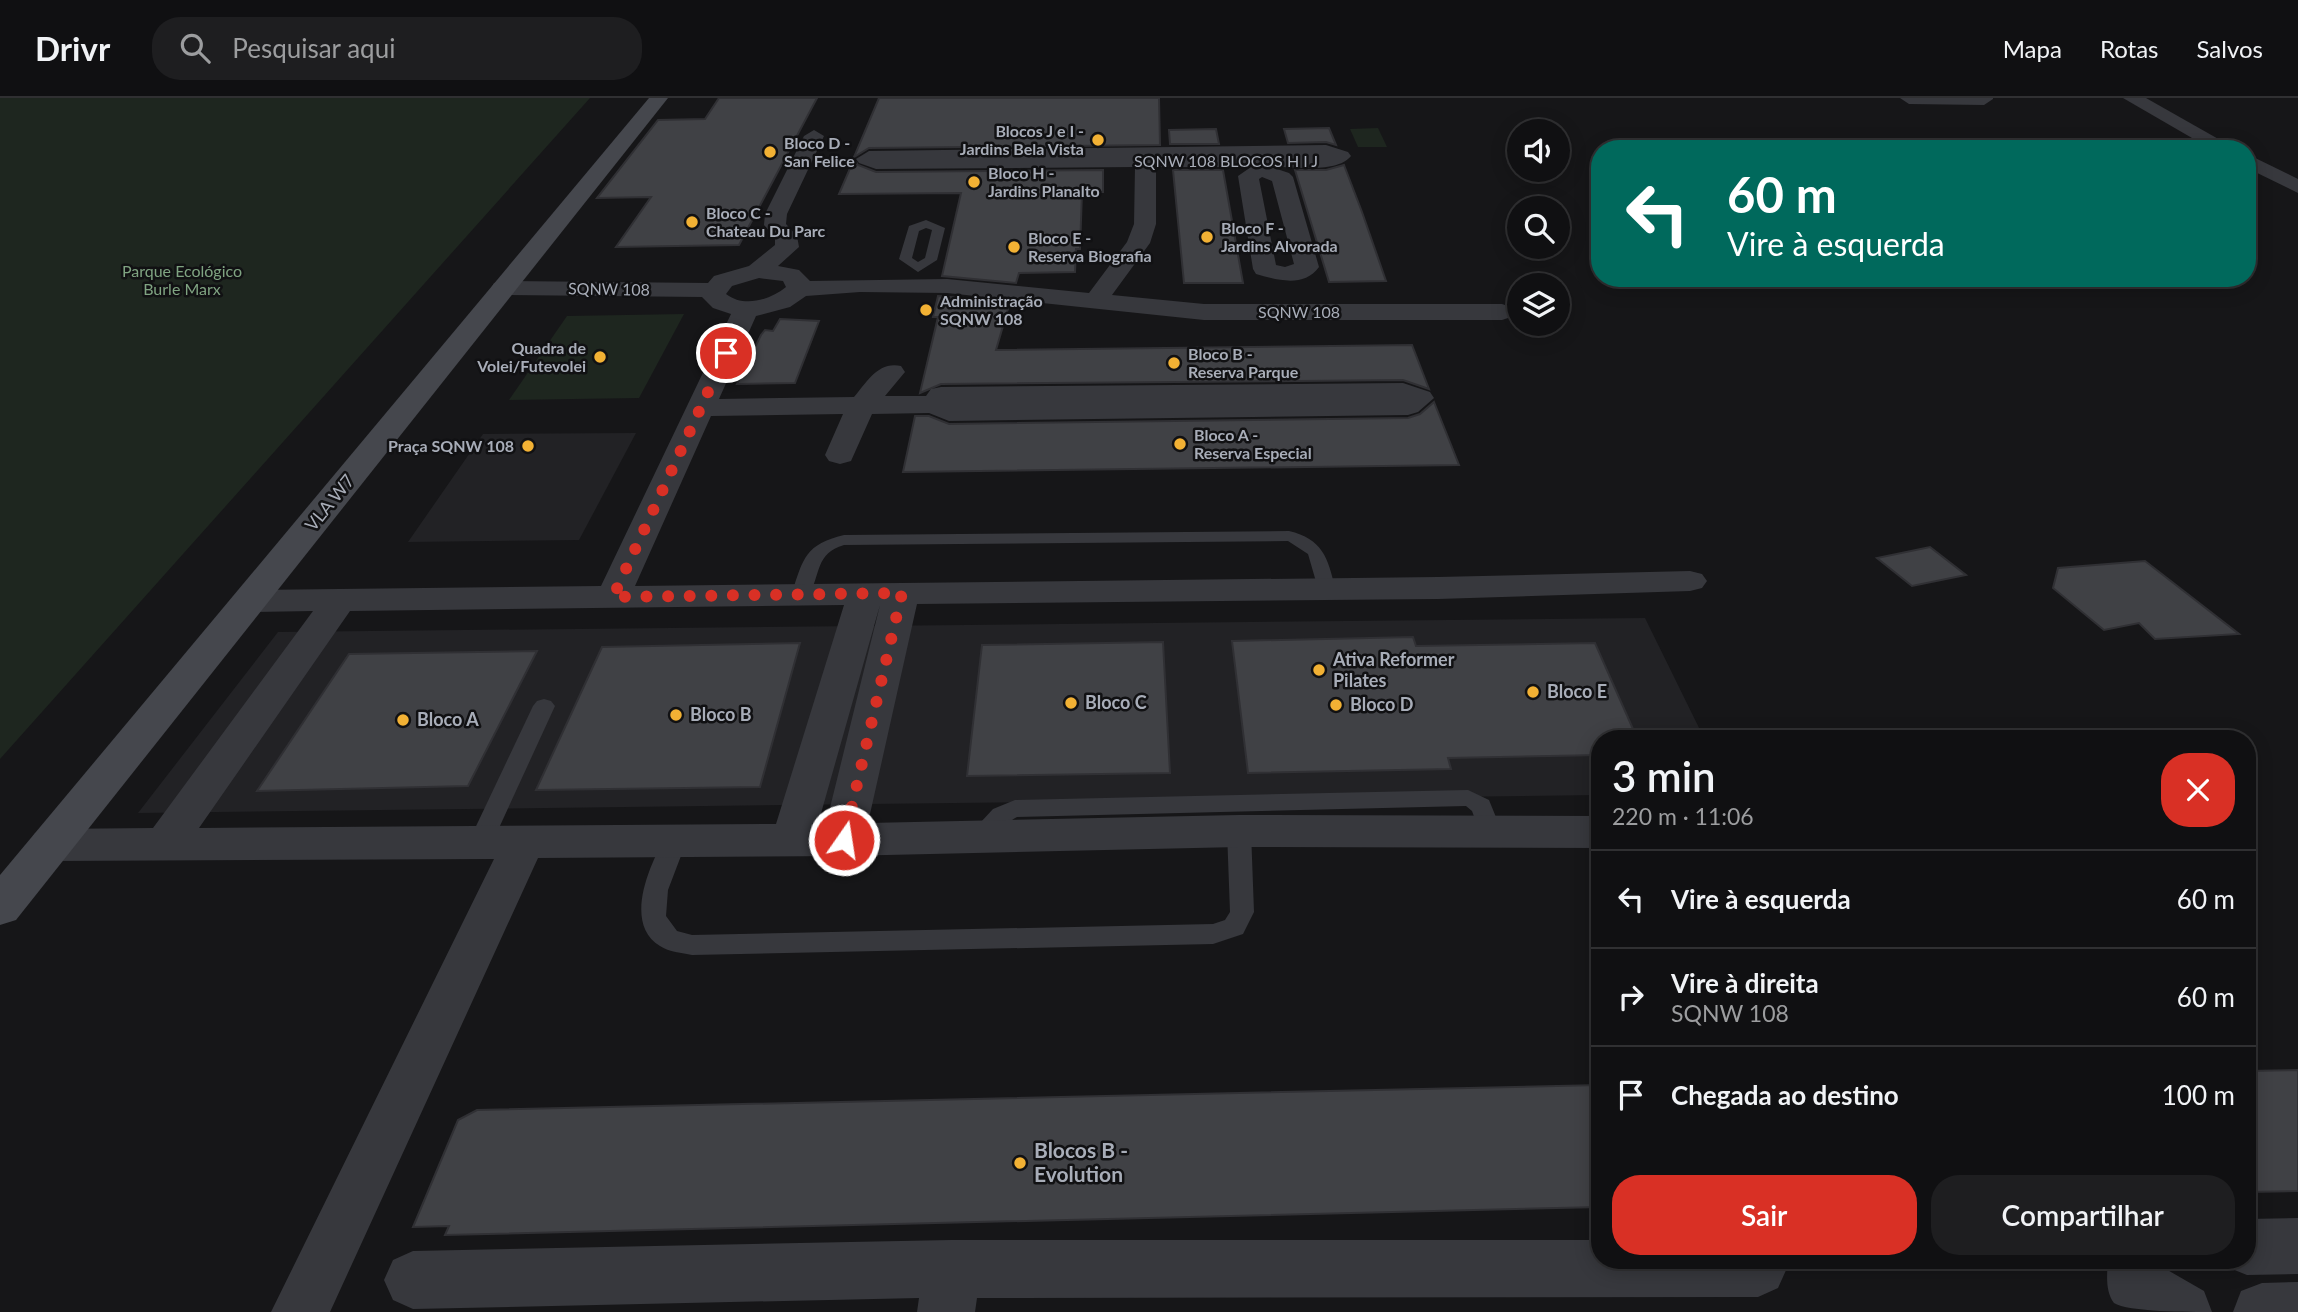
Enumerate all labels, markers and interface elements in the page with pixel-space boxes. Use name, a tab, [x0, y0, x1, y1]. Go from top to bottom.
search box	[152, 17, 642, 80]
text: Drivr	[35, 28, 110, 68]
icon: search	[176, 29, 214, 67]
text: Pesquisar aqui	[232, 32, 395, 64]
text: Mapa	[2003, 34, 2062, 63]
text: Rotas	[2100, 34, 2159, 63]
text: Salvos	[2197, 34, 2263, 63]
map controls	[1507, 119, 1570, 336]
button: sound	[1507, 119, 1570, 182]
place label: Blocos J e I - Jardins Bela Vista	[960, 121, 1084, 158]
marker: Blocos J e I - Jardins Bela Vista	[1090, 132, 1106, 148]
place label: Bloco D - San Felice	[784, 133, 855, 170]
marker: Bloco D - San Felice	[762, 144, 778, 160]
street label: SQNW 108 BLOCOS H I J	[1134, 151, 1318, 170]
place label: Bloco H - Jardins Planalto	[988, 163, 1100, 200]
text: 60 m	[1727, 165, 1837, 223]
icon: left	[1612, 168, 1703, 259]
marker: Bloco H - Jardins Planalto	[966, 174, 982, 190]
button: search	[1507, 196, 1570, 259]
place label: Bloco C - Chateau Du Parc	[706, 203, 826, 240]
marker: Bloco C - Chateau Du Parc	[684, 214, 700, 230]
place label: Bloco F - Jardins Alvorada	[1221, 218, 1338, 255]
text: Vire à esquerda	[1727, 224, 1945, 263]
place label: Bloco E - Reserva Biografia	[1028, 228, 1152, 265]
marker: Bloco F - Jardins Alvorada	[1199, 229, 1215, 245]
marker: Bloco E - Reserva Biografia	[1006, 239, 1022, 255]
park label: Parque Ecológico Burle Marx	[122, 261, 242, 298]
button: layers	[1507, 273, 1570, 336]
street label: SQNW 108	[568, 278, 650, 299]
place label: Administração SQNW 108	[939, 291, 1043, 328]
marker: Administração SQNW 108	[918, 302, 934, 318]
street label: SQNW 108	[1258, 302, 1340, 321]
pin	[696, 323, 756, 383]
icon: arrive	[707, 334, 745, 372]
place label: Quadra de Volei/Futevolei	[476, 338, 586, 375]
place label: Bloco B - Reserva Parque	[1188, 344, 1299, 381]
marker: Quadra de Volei/Futevolei	[592, 349, 608, 365]
marker: Bloco B - Reserva Parque	[1166, 355, 1182, 371]
place label: Bloco A - Reserva Especial	[1194, 425, 1312, 462]
place label: Praça SQNW 108	[388, 436, 514, 455]
marker: Bloco A - Reserva Especial	[1172, 436, 1188, 452]
marker: Praça SQNW 108	[520, 438, 536, 454]
street label: VLA W7	[300, 470, 359, 535]
place label: Ativa Reformer Pilates	[1332, 648, 1455, 691]
marker: Ativa Reformer Pilates	[1311, 662, 1327, 678]
place label: Bloco E	[1547, 680, 1607, 702]
marker: Bloco E	[1525, 684, 1541, 700]
place label: Bloco C	[1085, 691, 1147, 713]
place label: Bloco D	[1350, 693, 1413, 715]
marker: Bloco C	[1063, 695, 1079, 711]
marker: Bloco D	[1328, 697, 1344, 713]
place label: Bloco B	[690, 703, 752, 725]
marker: Bloco B	[668, 707, 684, 723]
place label: Bloco A	[417, 708, 479, 730]
marker: Bloco A	[395, 712, 411, 728]
text: 3 min	[1612, 751, 1716, 801]
button: close	[2161, 753, 2235, 827]
text: 220 m · 11:06	[1612, 802, 1754, 830]
position arrow	[807, 803, 881, 877]
icon: left	[1612, 880, 1650, 918]
text: Vire à esquerda	[1671, 883, 1851, 915]
text: 60 m	[2177, 883, 2235, 915]
text: Vire à direita	[1671, 967, 1819, 999]
icon: right	[1612, 978, 1650, 1016]
text: 60 m	[2177, 981, 2235, 1013]
text: SQNW 108	[1671, 999, 1789, 1027]
icon: arrive	[1612, 1076, 1650, 1114]
text: Chegada ao destino	[1671, 1079, 1899, 1111]
text: 100 m	[2162, 1079, 2235, 1111]
place label: Blocos B - Evolution	[1034, 1137, 1128, 1186]
marker: Blocos B - Evolution	[1012, 1155, 1028, 1171]
button: Sair	[1612, 1175, 1917, 1255]
button: Compartilhar	[1931, 1175, 2235, 1255]

